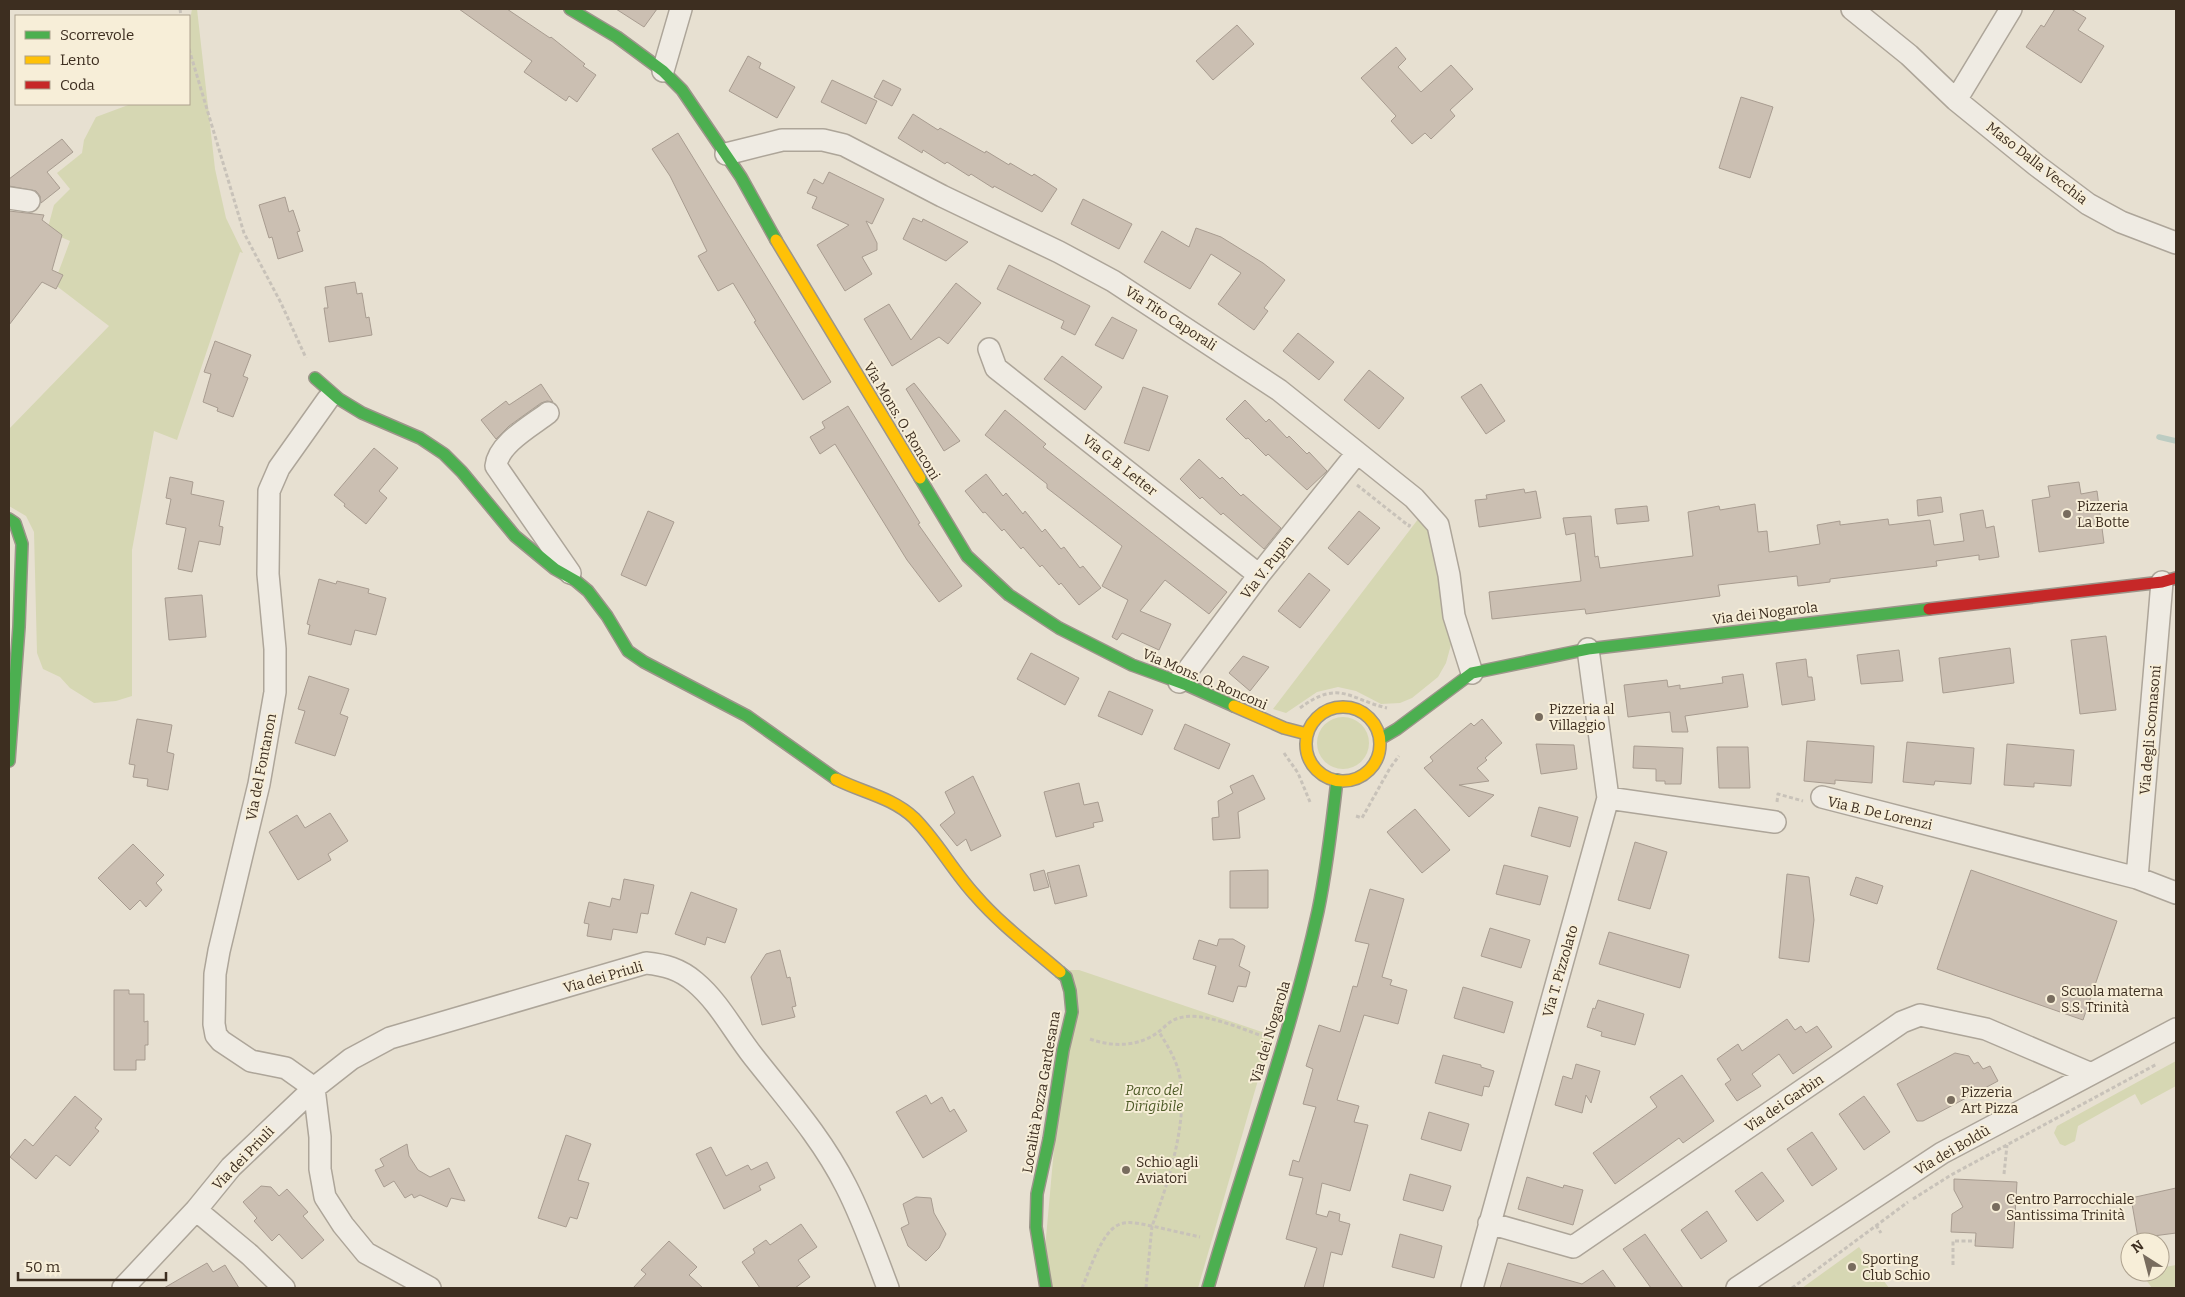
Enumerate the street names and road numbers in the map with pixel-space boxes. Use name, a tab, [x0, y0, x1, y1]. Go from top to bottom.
street label: Maso Dalla Vecchia	[1983, 119, 2091, 208]
street label: Via Tito Caporali	[1122, 283, 1220, 354]
street label: Via Mons. O. Ronconi	[860, 359, 943, 483]
street label: Via G.B. Letter	[1079, 431, 1160, 500]
street label: Via V. Pupin	[1237, 532, 1297, 602]
street label: Via dei Nogarola	[1711, 599, 1819, 628]
street label: Via Mons. O. Ronconi	[1140, 645, 1270, 714]
street label: Via degli Scomasoni	[2136, 664, 2165, 796]
street label: Via del Fontanon	[243, 712, 280, 822]
street label: Via B. De Lorenzi	[1826, 793, 1934, 834]
street label: Via T. Pizzolato	[1539, 923, 1582, 1019]
street label: Via dei Priuli	[562, 958, 645, 997]
street label: Via dei Nogarola	[1247, 979, 1294, 1085]
street label: Località Pozza Gardesana	[1019, 1009, 1064, 1175]
street label: Via dei Garbin	[1742, 1071, 1827, 1136]
street label: Via dei Boldù	[1911, 1122, 1993, 1179]
street label: Via dei Priuli	[209, 1123, 278, 1194]

